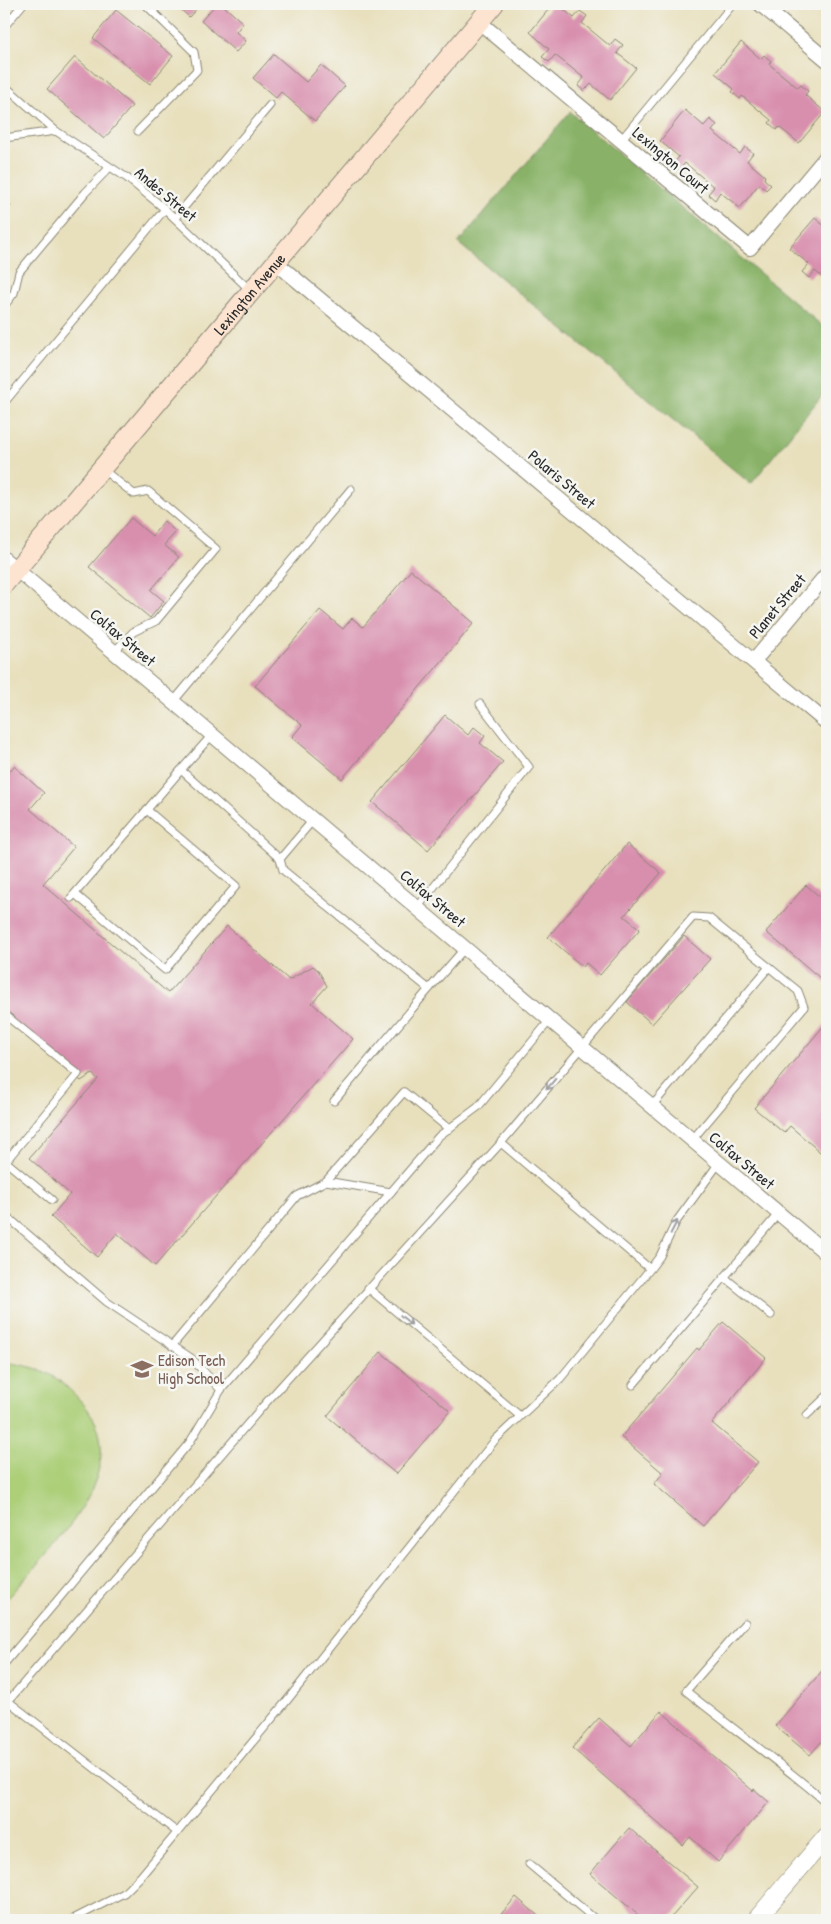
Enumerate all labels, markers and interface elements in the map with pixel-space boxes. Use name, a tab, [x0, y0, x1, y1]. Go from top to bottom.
street label: Lexington Court	[628, 121, 714, 199]
street label: Andes Street	[130, 162, 202, 227]
street label: Lexington Avenue	[208, 248, 291, 339]
street label: Polaris Street	[524, 444, 601, 514]
street label: Planet Street	[743, 569, 811, 643]
street label: Colfax Street	[85, 603, 161, 671]
street label: Colfax Street	[395, 864, 471, 932]
one-way arrow	[545, 1078, 556, 1091]
street label: Colfax Street	[704, 1126, 780, 1194]
one-way arrow	[669, 1219, 679, 1234]
one-way arrow	[399, 1314, 412, 1325]
place label: Edison Tech High School	[158, 1349, 225, 1389]
school or university icon: Edison Tech High School	[129, 1356, 155, 1382]

